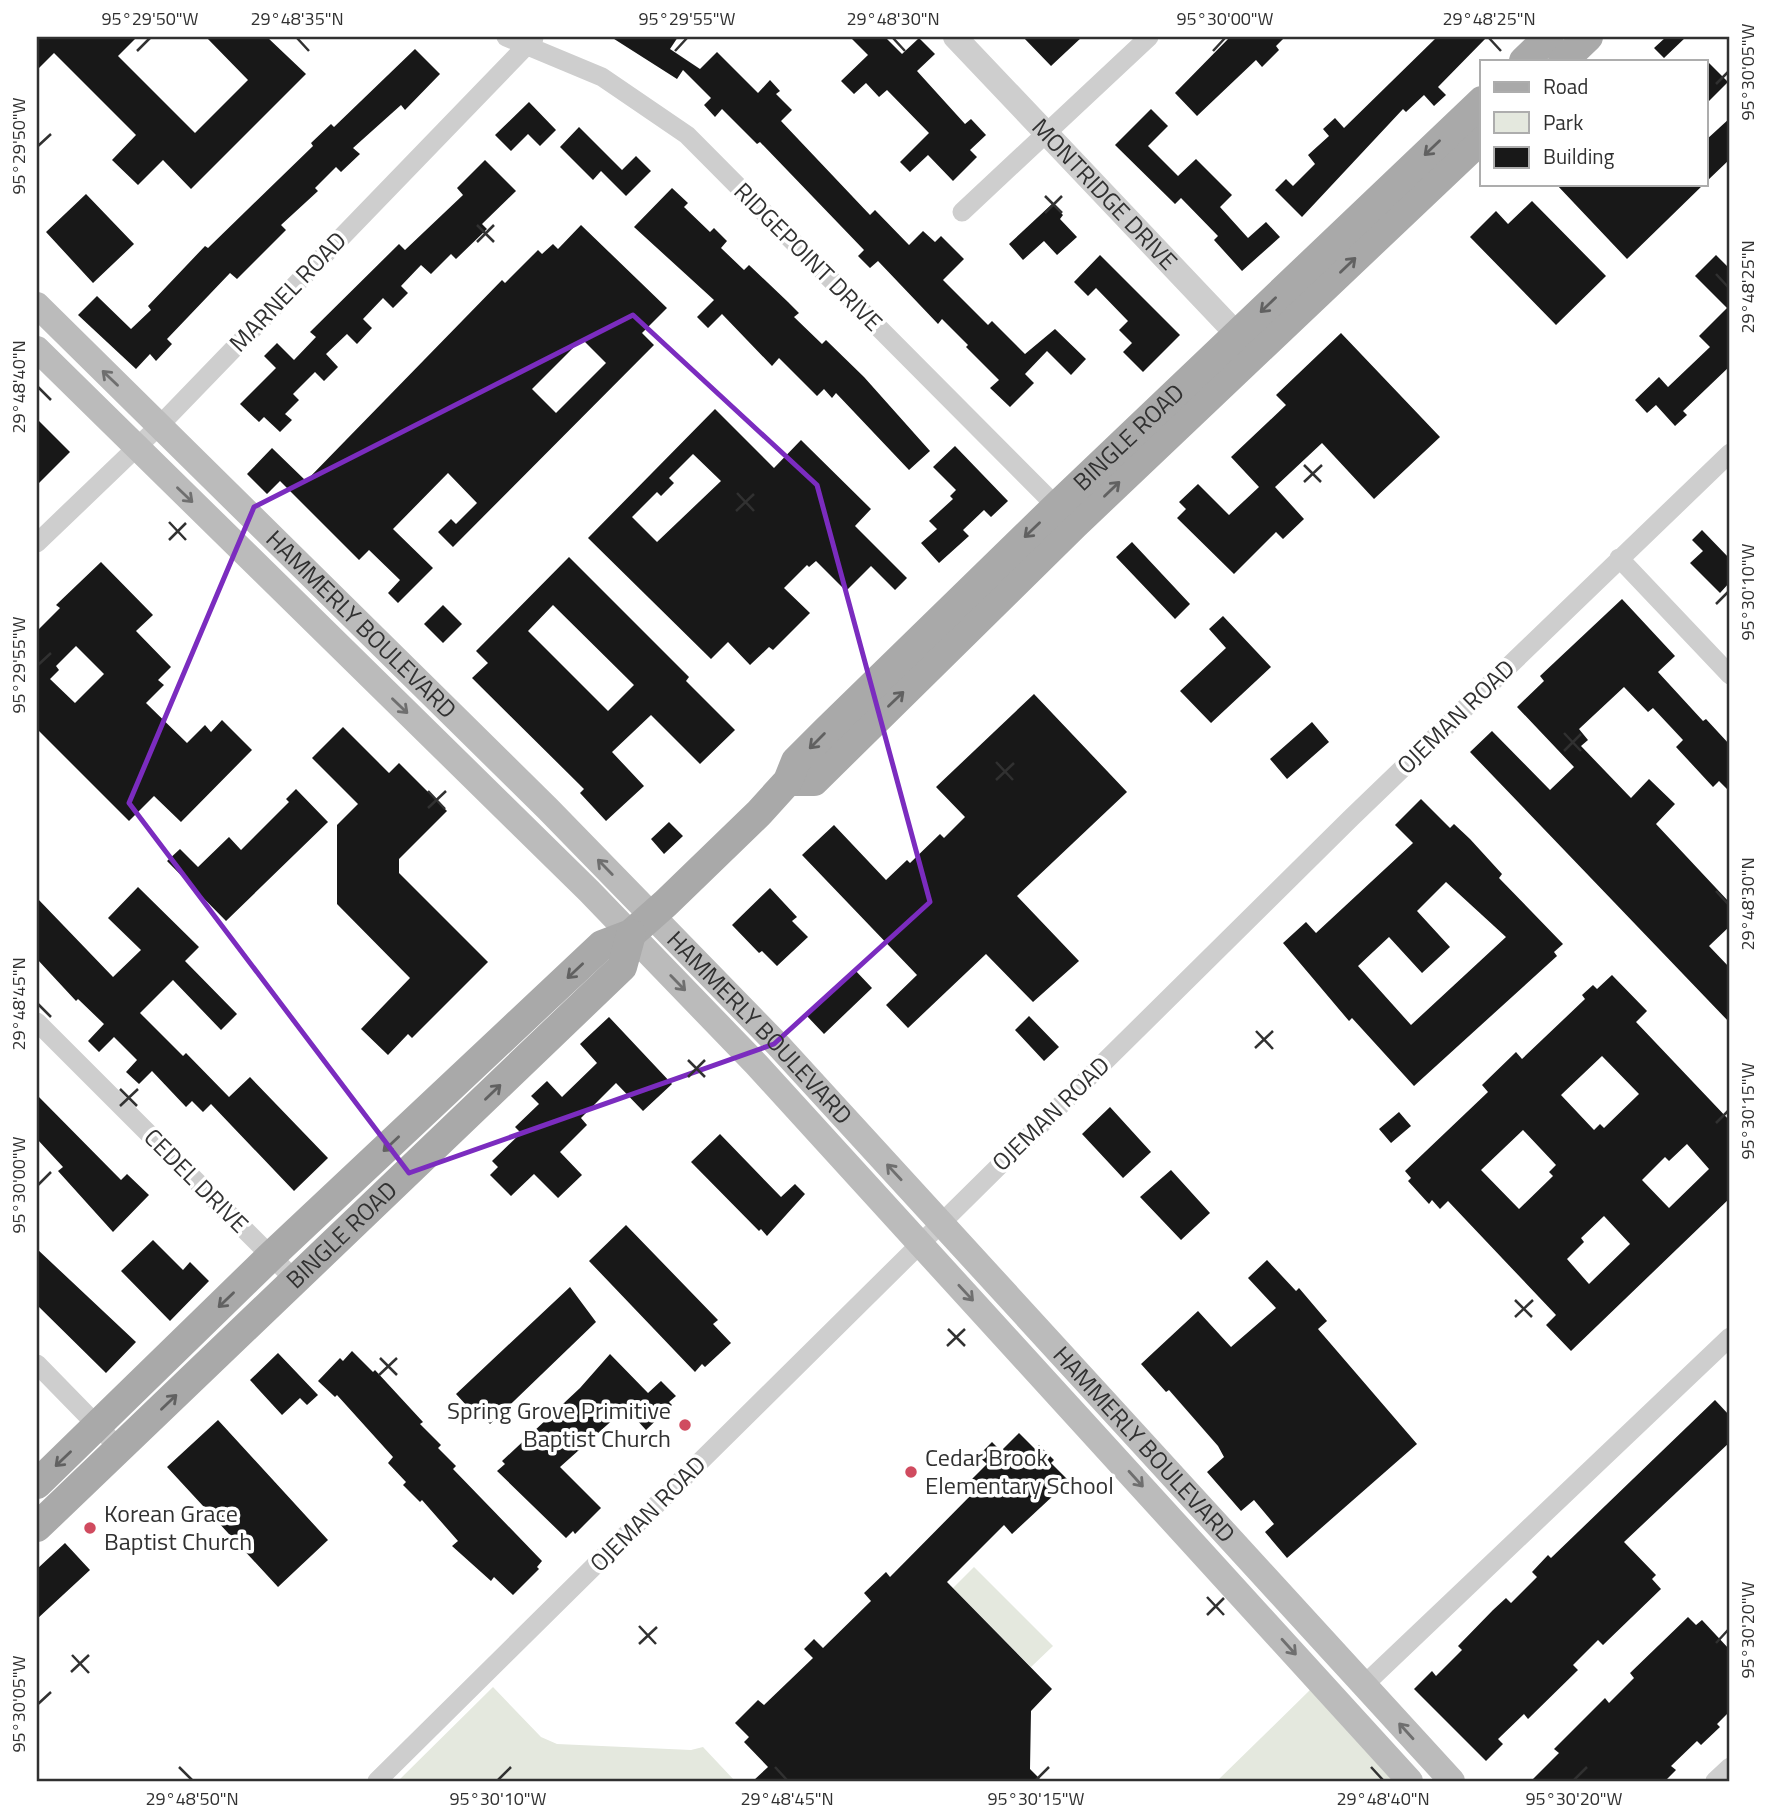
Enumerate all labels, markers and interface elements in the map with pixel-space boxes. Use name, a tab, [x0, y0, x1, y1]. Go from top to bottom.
text: 95°29'50"W	[102, 5, 199, 32]
text: 29°48'35"N	[250, 5, 344, 32]
text: 95°29'55"W	[639, 5, 736, 32]
text: 29°48'30"N	[846, 5, 940, 32]
text: 95°30'00"W	[1177, 5, 1274, 32]
text: 29°48'25"N	[1442, 5, 1536, 32]
text: 95°30'05"W	[1734, 23, 1761, 120]
legend	[1480, 60, 1708, 186]
text: Road	[1543, 70, 1588, 102]
text: 95°29'50"W	[5, 97, 32, 194]
text: Park	[1543, 106, 1583, 138]
street label: MONTRIDGE DRIVE	[1024, 110, 1186, 278]
one-way arrow	[1424, 140, 1441, 157]
text: Building	[1543, 140, 1615, 172]
street label: RIDGEPOINT DRIVE	[726, 174, 891, 339]
street label: MARNEL ROAD	[220, 223, 354, 360]
text: 29°48'25"N	[1734, 240, 1761, 334]
one-way arrow	[1339, 257, 1356, 274]
one-way arrow	[1260, 297, 1277, 314]
text: 29°48'40"N	[5, 340, 32, 434]
one-way arrow	[102, 369, 119, 386]
street label: BINGLE ROAD	[1064, 375, 1192, 499]
one-way arrow	[1103, 481, 1120, 498]
one-way arrow	[177, 486, 194, 503]
street label: HAMMERLY BOULEVARD	[258, 521, 465, 726]
one-way arrow	[1024, 522, 1041, 539]
text: 95°30'10"W	[1734, 543, 1761, 640]
text: 95°29'55"W	[5, 616, 32, 713]
street label: OJEMAN ROAD	[1388, 651, 1522, 782]
one-way arrow	[887, 691, 904, 708]
one-way arrow	[391, 697, 408, 714]
one-way arrow	[809, 732, 826, 749]
text: 29°48'30"N	[1734, 857, 1761, 951]
one-way arrow	[596, 859, 613, 876]
street label: HAMMERLY BOULEVARD	[659, 922, 861, 1132]
text: 29°48'45"N	[5, 957, 32, 1051]
one-way arrow	[566, 963, 584, 979]
one-way arrow	[670, 975, 687, 992]
street label: OJEMAN ROAD	[983, 1048, 1117, 1179]
text: 95°30'15"W	[1734, 1062, 1761, 1159]
one-way arrow	[484, 1083, 501, 1100]
street label: CEDEL DRIVE	[136, 1120, 257, 1241]
one-way arrow	[383, 1135, 400, 1152]
text: 95°30'00"W	[5, 1136, 32, 1233]
one-way arrow	[886, 1163, 902, 1181]
street label: BINGLE ROAD	[277, 1172, 405, 1297]
one-way arrow	[957, 1284, 974, 1301]
one-way arrow	[218, 1292, 235, 1309]
street label: HAMMERLY BOULEVARD	[1045, 1338, 1244, 1550]
place label: Spring Grove Primitive Baptist Church	[447, 1392, 671, 1456]
one-way arrow	[160, 1393, 177, 1410]
marker: Spring Grove Primitive Baptist Church	[677, 1417, 693, 1433]
place label: Cedar Brook Elementary School	[925, 1439, 1114, 1503]
street label: OJEMAN ROAD	[581, 1447, 714, 1580]
one-way arrow	[55, 1450, 72, 1467]
marker: Cedar Brook Elementary School	[903, 1464, 919, 1480]
one-way arrow	[1128, 1469, 1144, 1487]
place label: Korean Grace Baptist Church	[104, 1495, 252, 1559]
marker: Korean Grace Baptist Church	[82, 1520, 98, 1536]
text: 95°30'20"W	[1734, 1581, 1761, 1678]
one-way arrow	[1281, 1638, 1297, 1656]
text: 95°30'05"W	[5, 1655, 32, 1752]
one-way arrow	[1398, 1722, 1414, 1740]
text: 29°48'50"N	[145, 1785, 239, 1812]
text: 95°30'10"W	[450, 1785, 547, 1812]
text: 29°48'45"N	[740, 1785, 834, 1812]
text: 95°30'15"W	[988, 1785, 1085, 1812]
text: 29°48'40"N	[1336, 1785, 1430, 1812]
text: 95°30'20"W	[1526, 1785, 1623, 1812]

